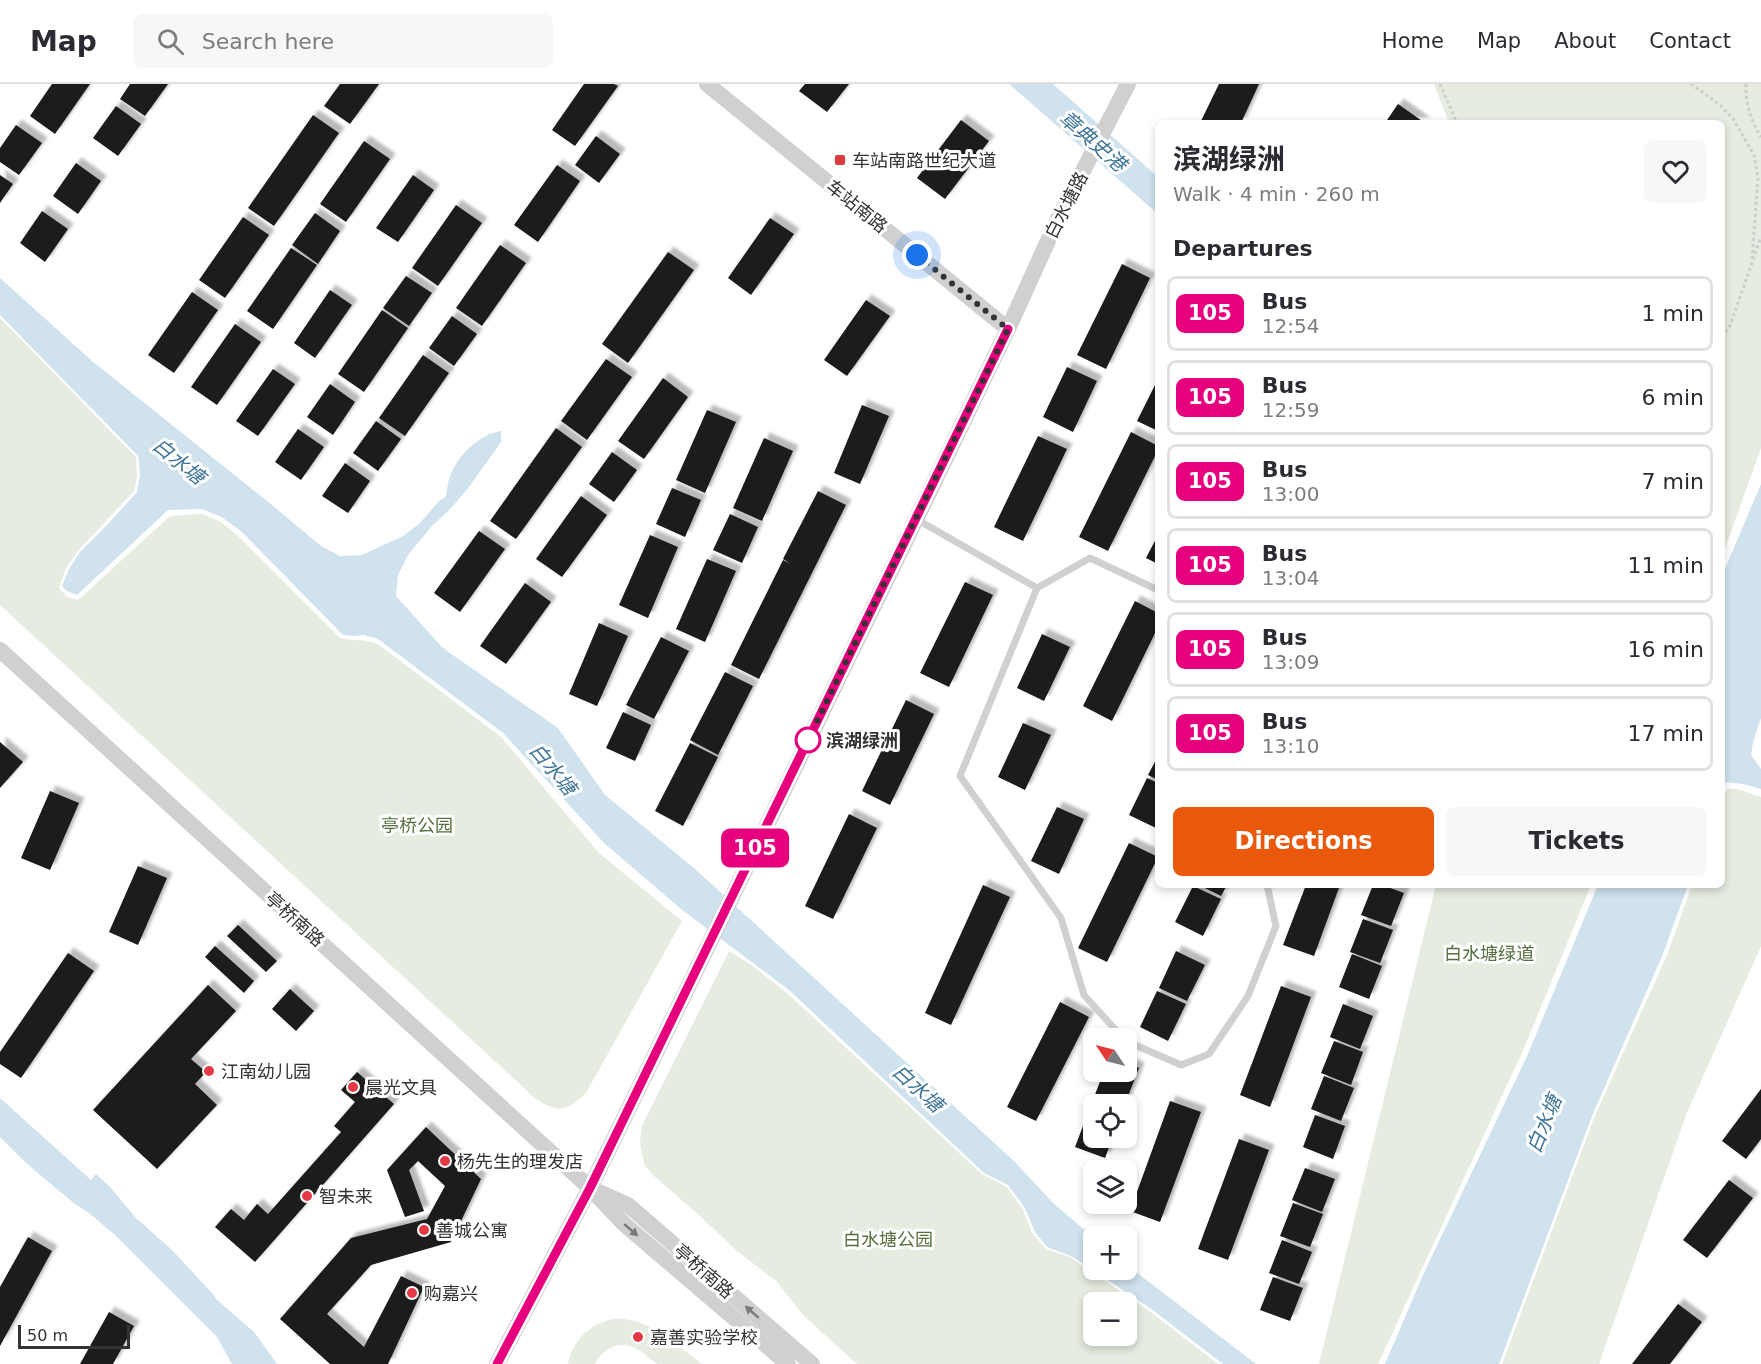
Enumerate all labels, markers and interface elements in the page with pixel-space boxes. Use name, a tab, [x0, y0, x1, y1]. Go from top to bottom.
search box	[133, 14, 553, 68]
text: Map	[30, 25, 97, 58]
icon: search	[154, 25, 187, 58]
text: Search here	[202, 29, 334, 54]
text: Home	[1382, 29, 1444, 53]
text: Map	[1477, 29, 1521, 53]
text: About	[1554, 29, 1616, 53]
text: Contact	[1649, 29, 1731, 53]
water label: 章典史港	[1055, 106, 1133, 178]
button: heart	[1644, 140, 1707, 203]
text: 滨湖绿洲	[1173, 143, 1285, 176]
place label: 车站南路世纪大道	[852, 150, 996, 171]
marker: 车站南路世纪大道	[833, 153, 847, 167]
street label: 白水塘路	[1040, 168, 1092, 242]
street label: 车站南路	[822, 175, 892, 237]
text: Walk · 4 min · 260 m	[1173, 182, 1380, 206]
text: Departures	[1173, 236, 1313, 261]
your location	[902, 240, 932, 270]
text: Bus	[1262, 289, 1307, 314]
text: 105	[1188, 301, 1232, 325]
text: 1 min	[1642, 301, 1704, 326]
text: 12:54	[1262, 314, 1319, 338]
text: Bus	[1262, 373, 1307, 398]
text: 105	[1188, 385, 1232, 409]
text: 6 min	[1642, 385, 1704, 410]
text: 12:59	[1262, 398, 1319, 422]
water label: 白水塘	[148, 433, 212, 491]
text: Bus	[1262, 457, 1307, 482]
text: 105	[1188, 469, 1232, 493]
text: 7 min	[1642, 469, 1704, 494]
text: 13:00	[1262, 482, 1319, 506]
text: Bus	[1262, 541, 1307, 566]
text: 105	[1188, 553, 1232, 577]
text: 11 min	[1628, 553, 1704, 578]
text: 13:04	[1262, 566, 1319, 590]
text: Bus	[1262, 625, 1307, 650]
text: 105	[1188, 637, 1232, 661]
text: 16 min	[1628, 637, 1704, 662]
text: 13:09	[1262, 650, 1319, 674]
text: Bus	[1262, 709, 1307, 734]
text: 105	[1188, 721, 1232, 745]
text: 17 min	[1628, 721, 1704, 746]
marker: 滨湖绿洲	[795, 727, 821, 753]
place label: 滨湖绿洲	[826, 730, 898, 751]
text: 13:10	[1262, 734, 1319, 758]
water label: 白水塘	[525, 738, 583, 802]
button: Directions	[1173, 807, 1434, 876]
button: Tickets	[1446, 807, 1707, 876]
park label: 亭桥公园	[381, 815, 453, 836]
line badge: 105	[720, 828, 789, 867]
text: 105	[733, 836, 777, 860]
street label: 亭桥南路	[261, 887, 329, 951]
park label: 白水塘绿道	[1444, 943, 1534, 964]
north arrow	[1083, 1028, 1137, 1082]
map controls	[1083, 1028, 1137, 1346]
water label: 白水塘	[888, 1059, 951, 1119]
place label: 江南幼儿园	[221, 1061, 311, 1082]
marker: 江南幼儿园	[202, 1064, 216, 1078]
place label: 晨光文具	[365, 1077, 437, 1098]
marker: 晨光文具	[346, 1080, 360, 1094]
water label: 白水塘	[1522, 1089, 1567, 1156]
button: locate	[1083, 1094, 1137, 1148]
place label: 杨先生的理发店	[457, 1151, 583, 1172]
marker: 杨先生的理发店	[438, 1154, 452, 1168]
button: layers	[1083, 1160, 1137, 1214]
place label: 智未来	[319, 1186, 373, 1207]
marker: 智未来	[300, 1189, 314, 1203]
place label: 善城公寓	[436, 1220, 508, 1241]
marker: 善城公寓	[417, 1223, 431, 1237]
one-way arrow	[623, 1223, 638, 1236]
button: +	[1083, 1226, 1137, 1280]
park label: 白水塘公园	[843, 1229, 933, 1250]
street label: 亭桥南路	[670, 1239, 738, 1303]
place label: 购嘉兴	[424, 1283, 478, 1304]
marker: 购嘉兴	[405, 1286, 419, 1300]
button: −	[1083, 1292, 1137, 1346]
one-way arrow	[744, 1305, 759, 1319]
scale bar	[18, 1322, 130, 1350]
text: 50 m	[27, 1326, 68, 1345]
place label: 嘉善实验学校	[650, 1327, 758, 1348]
marker: 嘉善实验学校	[631, 1330, 645, 1344]

